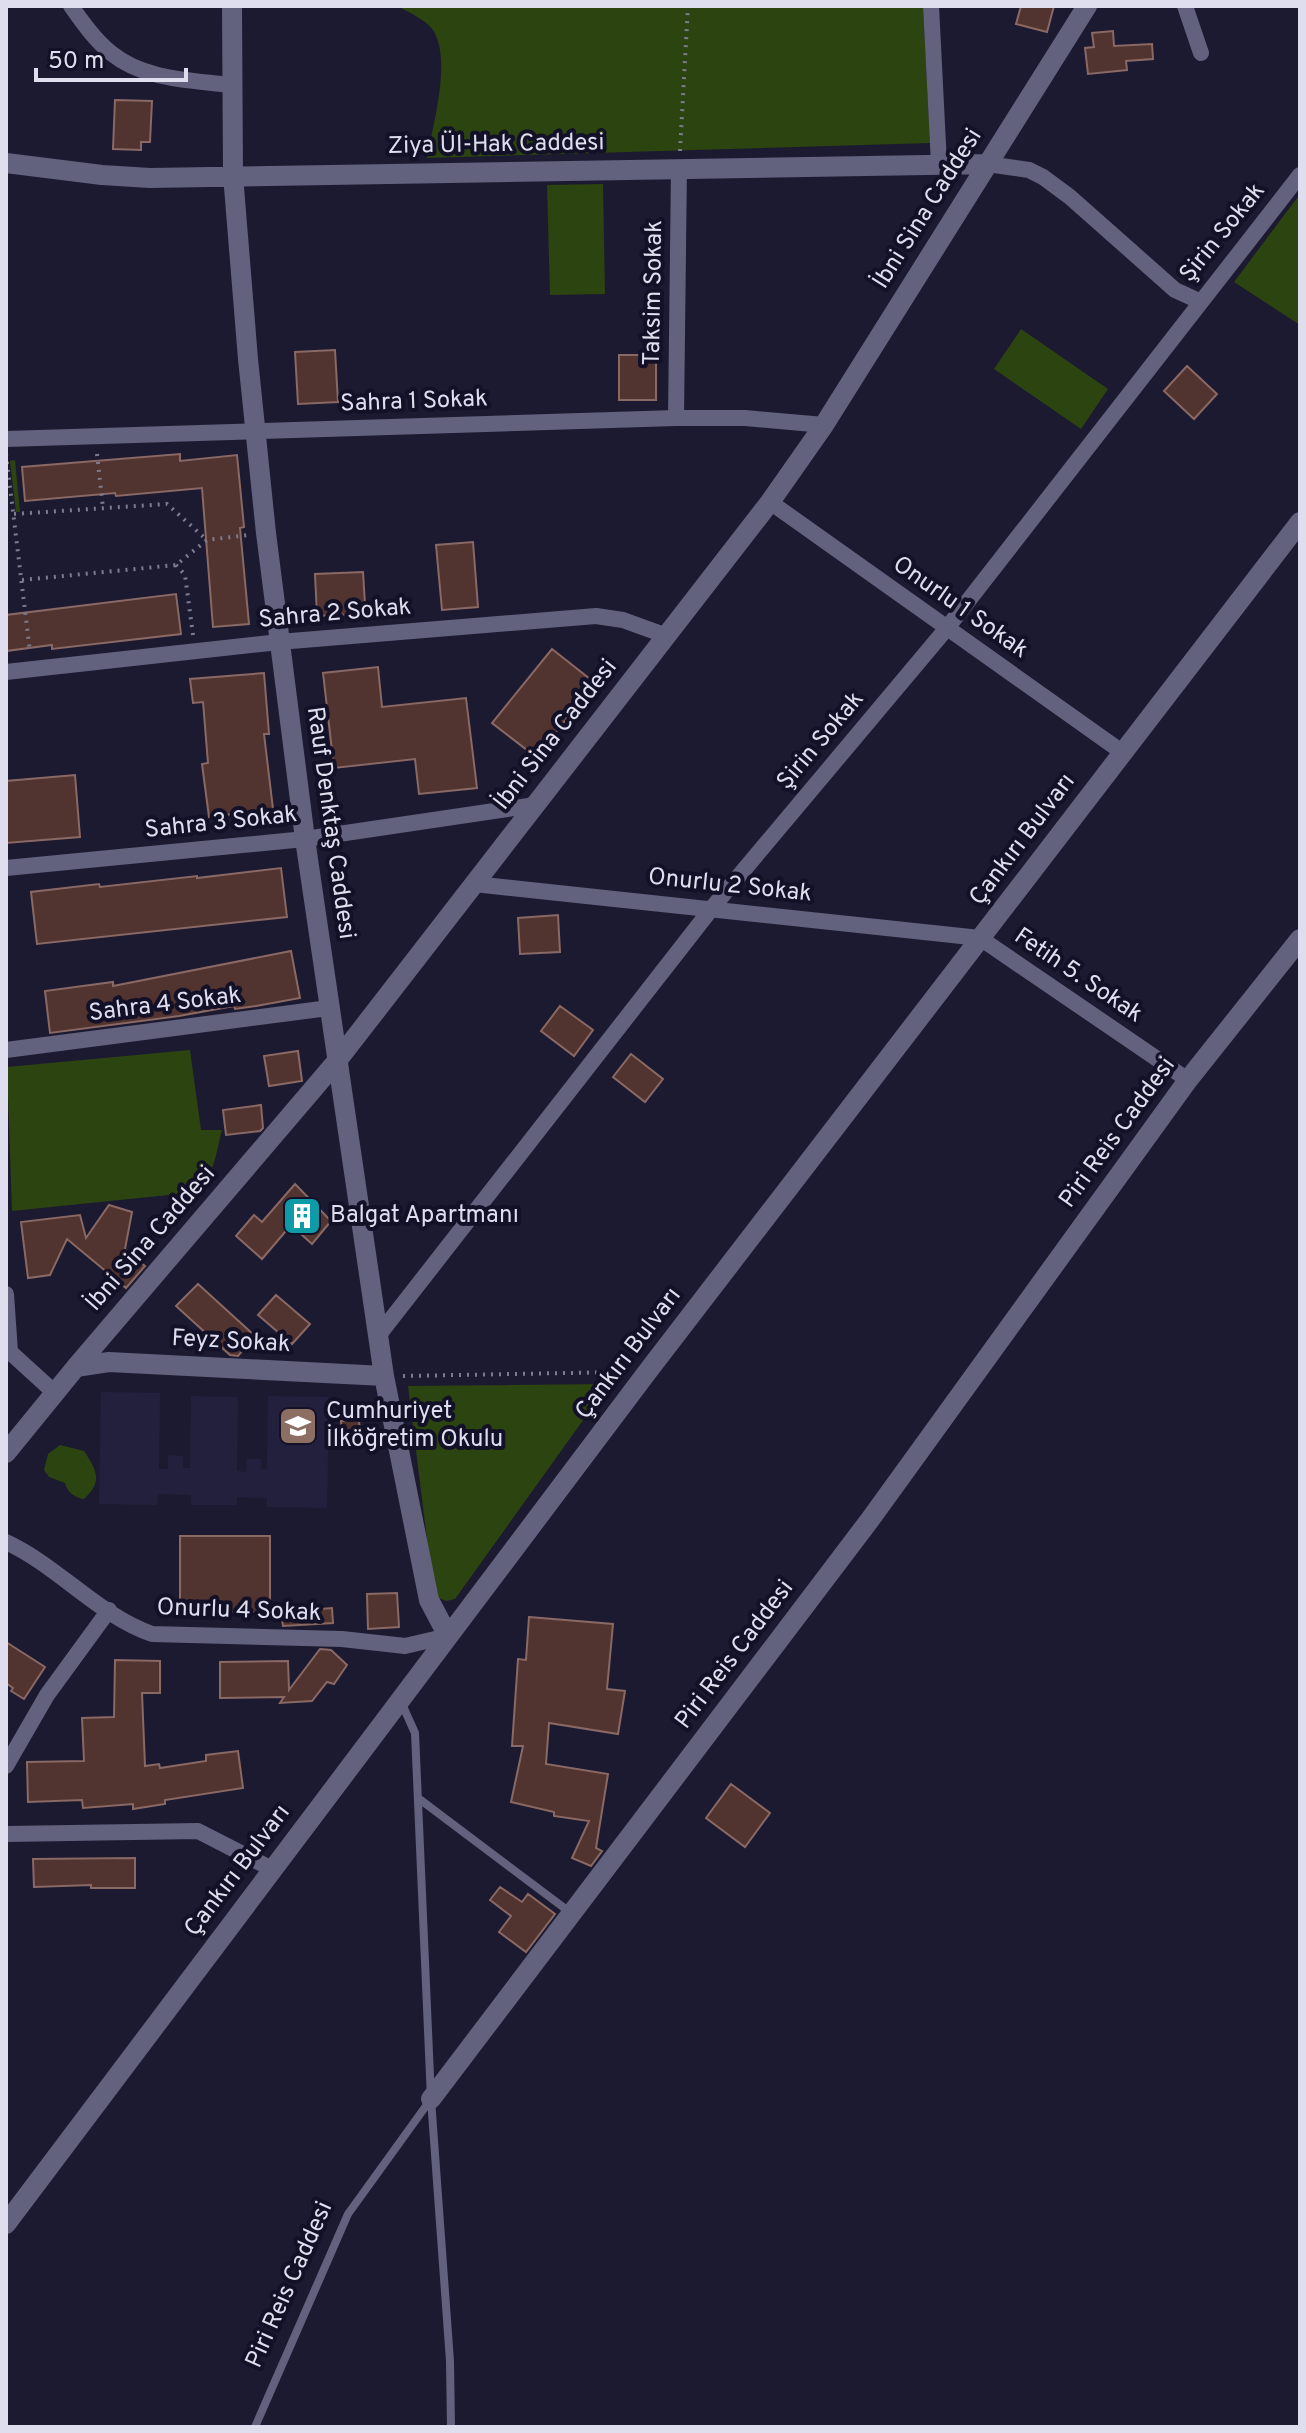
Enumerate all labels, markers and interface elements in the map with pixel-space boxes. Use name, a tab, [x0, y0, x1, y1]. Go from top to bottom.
scale bar	[36, 32, 186, 82]
text: 50 m	[48, 47, 104, 77]
street label: İbni Sina Caddesi	[866, 123, 989, 295]
street label: Ziya Ül-Hak Caddesi	[387, 126, 605, 162]
street label: Şirin Sokak	[1174, 177, 1272, 289]
street label: Taksim Sokak	[638, 220, 670, 366]
street label: Sahra 1 Sokak	[340, 384, 488, 420]
street label: Onurlu 1 Sokak	[886, 550, 1034, 666]
street label: Sahra 2 Sokak	[257, 592, 413, 636]
street label: İbni Sina Caddesi	[487, 653, 624, 816]
street label: Şirin Sokak	[771, 685, 871, 797]
street label: Rauf Denktaş Caddesi	[299, 705, 361, 941]
street label: Çankırı Bulvarı	[964, 768, 1082, 912]
street label: Sahra 3 Sokak	[143, 800, 299, 846]
street label: Onurlu 2 Sokak	[647, 862, 813, 910]
street label: Fetih 5. Sokak	[1008, 922, 1148, 1030]
street label: Sahra 4 Sokak	[87, 981, 243, 1029]
street label: Piri Reis Caddesi	[1053, 1052, 1183, 1214]
street label: İbni Sina Caddesi	[79, 1159, 222, 1318]
building icon: Balgat Apartmanı	[281, 1195, 323, 1237]
place label: Balgat Apartmanı	[330, 1201, 519, 1231]
street label: Çankırı Bulvarı	[570, 1282, 688, 1426]
street label: Feyz Sokak	[171, 1324, 291, 1360]
place label: Cumhuriyet İlköğretim Okulu	[326, 1397, 503, 1455]
school or university icon: Cumhuriyet İlköğretim Okulu	[277, 1405, 319, 1447]
street label: Piri Reis Caddesi	[669, 1575, 801, 1735]
street label: Onurlu 4 Sokak	[156, 1593, 322, 1629]
street label: Çankırı Bulvarı	[179, 1799, 297, 1943]
street label: Piri Reis Caddesi	[240, 2197, 340, 2373]

